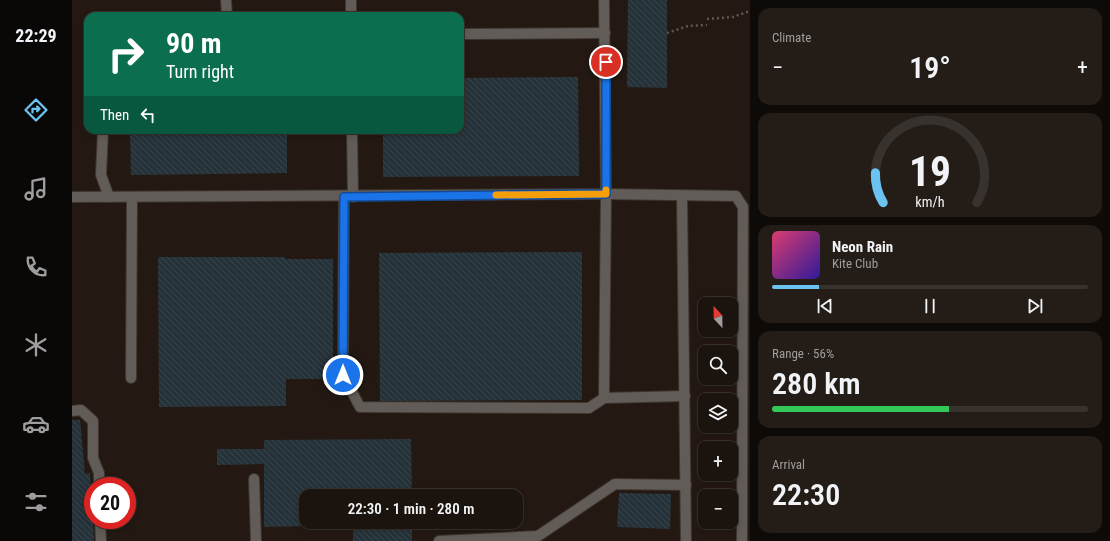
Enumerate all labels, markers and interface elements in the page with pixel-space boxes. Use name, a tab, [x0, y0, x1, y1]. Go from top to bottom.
text: 22:29	[15, 25, 57, 46]
text: 90 m	[166, 27, 222, 60]
icon: right	[100, 28, 152, 80]
text: Climate	[772, 30, 811, 45]
pin	[589, 45, 623, 79]
text: 19°	[909, 50, 951, 85]
icon: arrive	[595, 51, 617, 73]
text: −	[772, 55, 783, 80]
text: +	[1077, 55, 1088, 80]
text: Turn right	[166, 61, 234, 82]
icon: directions	[22, 96, 50, 124]
icon: left	[137, 104, 159, 126]
text: Then	[100, 106, 129, 124]
text: 19	[909, 147, 951, 196]
icon: music	[22, 175, 50, 203]
text: km/h	[915, 194, 945, 210]
text: Neon Rain	[832, 238, 893, 256]
icon: phone	[22, 253, 50, 281]
text: Kite Club	[832, 256, 878, 271]
icon: previous	[814, 295, 836, 317]
icon: pause	[919, 295, 941, 317]
icon: next	[1024, 295, 1046, 317]
north arrow	[698, 297, 738, 337]
map controls	[698, 297, 738, 529]
icon: climate	[22, 331, 50, 359]
button: search	[698, 345, 738, 385]
text: Range · 56%	[772, 346, 834, 361]
position arrow	[322, 354, 364, 396]
text: 280 km	[772, 366, 861, 401]
button: layers	[698, 393, 738, 433]
icon: car	[22, 410, 50, 438]
button: +	[698, 441, 738, 481]
text: Arrival	[772, 457, 805, 472]
speed limit sign: 20	[84, 477, 136, 529]
text: 22:30	[772, 477, 840, 512]
icon: filters	[22, 488, 50, 516]
button: −	[698, 489, 738, 529]
text: 22:30 · 1 min · 280 m	[348, 500, 474, 518]

